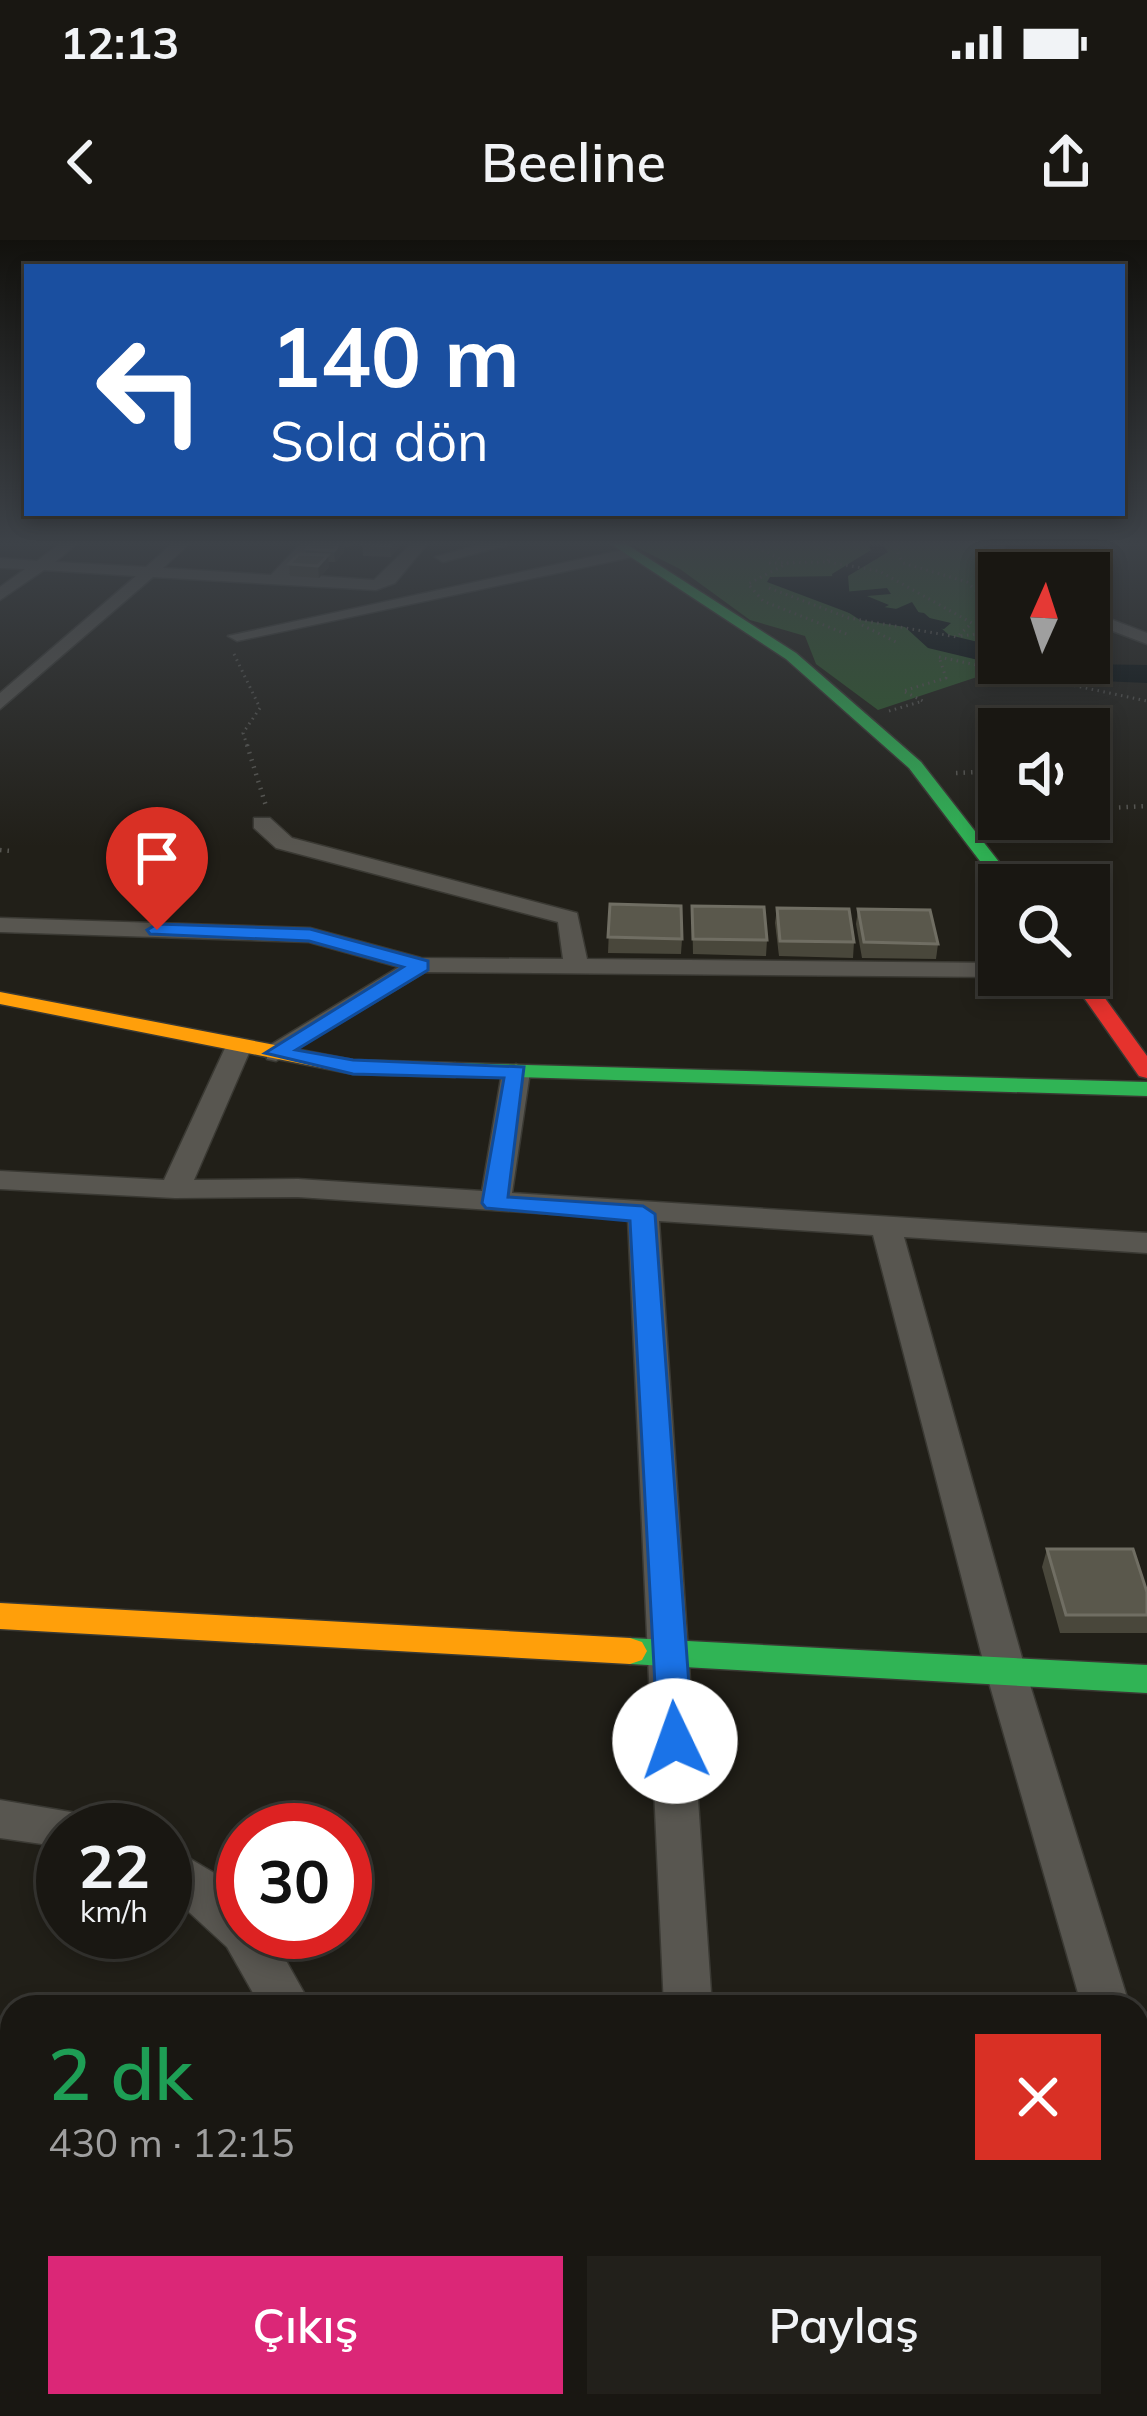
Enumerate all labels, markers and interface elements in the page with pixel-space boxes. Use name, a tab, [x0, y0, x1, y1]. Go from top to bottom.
text: 12:13	[60, 14, 179, 70]
text: Beeline	[481, 128, 666, 196]
icon: back	[48, 129, 114, 195]
icon: share	[1033, 129, 1099, 195]
text: 140 m	[270, 303, 520, 408]
icon: left	[72, 312, 228, 468]
text: Sola dön	[270, 407, 489, 475]
north arrow	[978, 552, 1110, 684]
map controls	[978, 552, 1110, 996]
button: sound	[978, 708, 1110, 840]
pin	[106, 807, 208, 930]
icon: arrive	[124, 825, 190, 891]
button: search	[978, 864, 1110, 996]
position arrow	[612, 1678, 738, 1804]
speed limit sign: 30	[216, 1803, 372, 1959]
text: 22	[78, 1828, 150, 1903]
text: km/h	[80, 1892, 148, 1930]
text: 2 dk	[48, 2028, 193, 2118]
button: close	[975, 2034, 1101, 2160]
text: 430 m · 12:15	[48, 2118, 294, 2167]
button: Çıkış	[48, 2256, 563, 2394]
button: Paylaş	[587, 2256, 1101, 2394]

